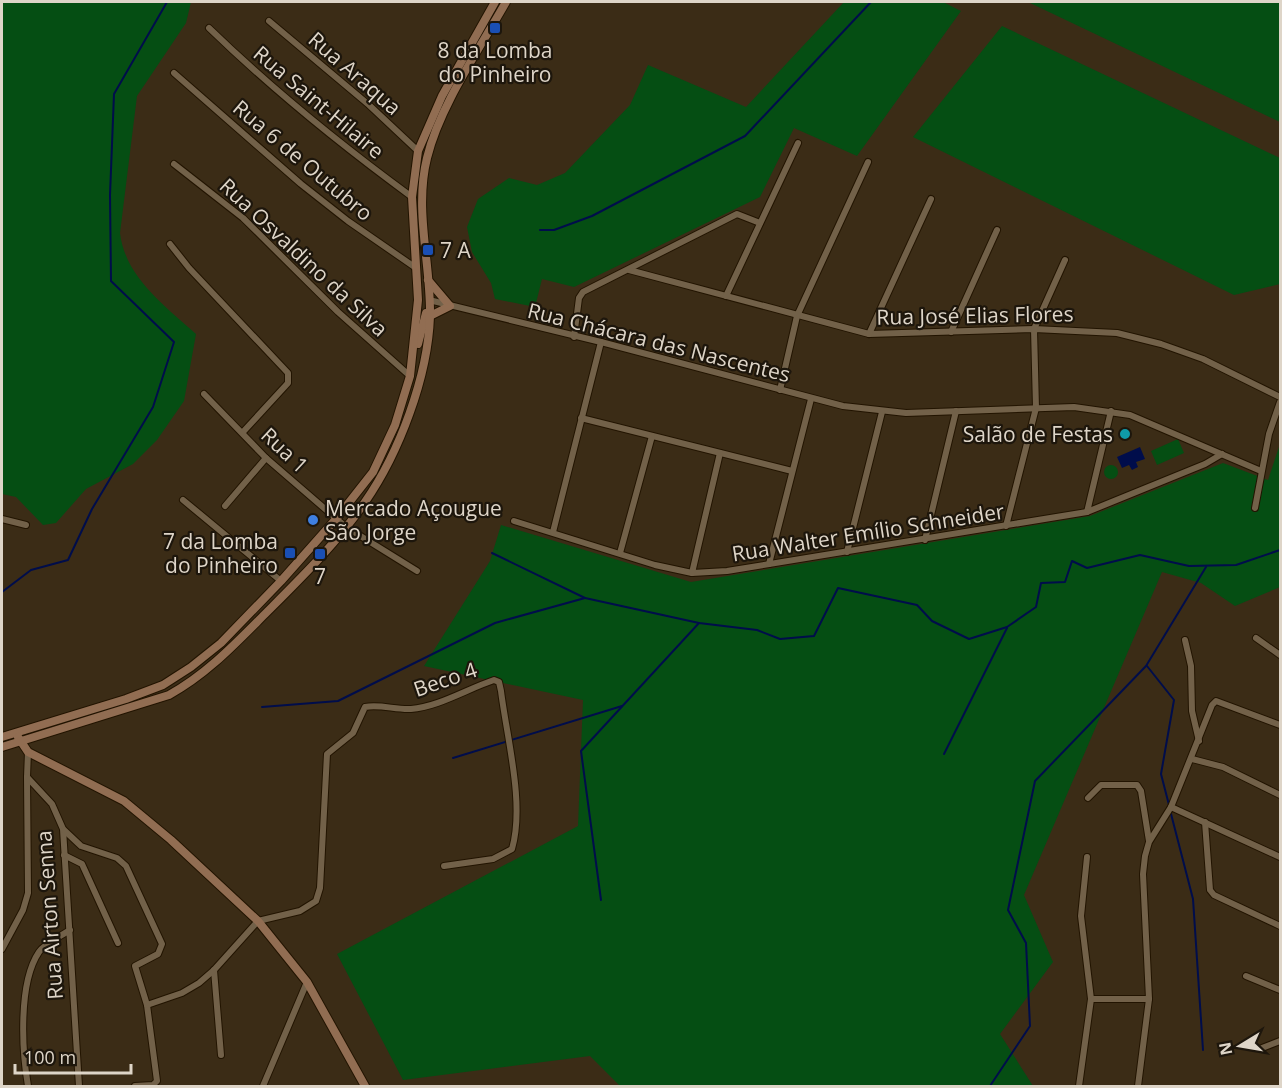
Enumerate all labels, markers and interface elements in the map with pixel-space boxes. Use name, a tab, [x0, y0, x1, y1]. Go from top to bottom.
marker: 8 da Lomba do Pinheiro	[488, 21, 502, 35]
street label: Rua Araqua	[303, 25, 407, 121]
place label: 8 da Lomba do Pinheiro	[438, 36, 553, 88]
street label: Rua Saint-Hilaire	[248, 39, 390, 165]
street label: Rua 6 de Outubro	[227, 93, 379, 227]
street label: Rua Osvaldino da Silva	[214, 172, 394, 342]
place label: 7 A	[440, 236, 471, 264]
marker: 7 A	[421, 243, 435, 257]
street label: Rua Chácara das Nascentes	[525, 296, 793, 388]
street label: Rua José Elias Flores	[876, 299, 1074, 331]
place label: Salão de Festas	[963, 420, 1113, 448]
street label: Rua 1	[255, 421, 315, 479]
marker: Salão de Festas	[1118, 427, 1132, 441]
place label: Mercado Açougue São Jorge	[325, 494, 502, 546]
street label: Rua Walter Emílio Schneider	[730, 497, 1007, 567]
marker: Mercado Açougue São Jorge	[306, 513, 320, 527]
place label: 7 da Lomba do Pinheiro	[163, 527, 278, 579]
marker: 7 da Lomba do Pinheiro	[283, 546, 297, 560]
marker: 7	[313, 547, 327, 561]
place label: 7	[314, 562, 326, 590]
street label: Beco 4	[409, 655, 481, 703]
street label: Rua Airton Senna	[29, 830, 69, 1000]
north arrow	[1210, 1016, 1270, 1076]
scale bar	[15, 1037, 130, 1075]
text: N	[1213, 1040, 1237, 1057]
text: 100 m	[24, 1045, 76, 1069]

